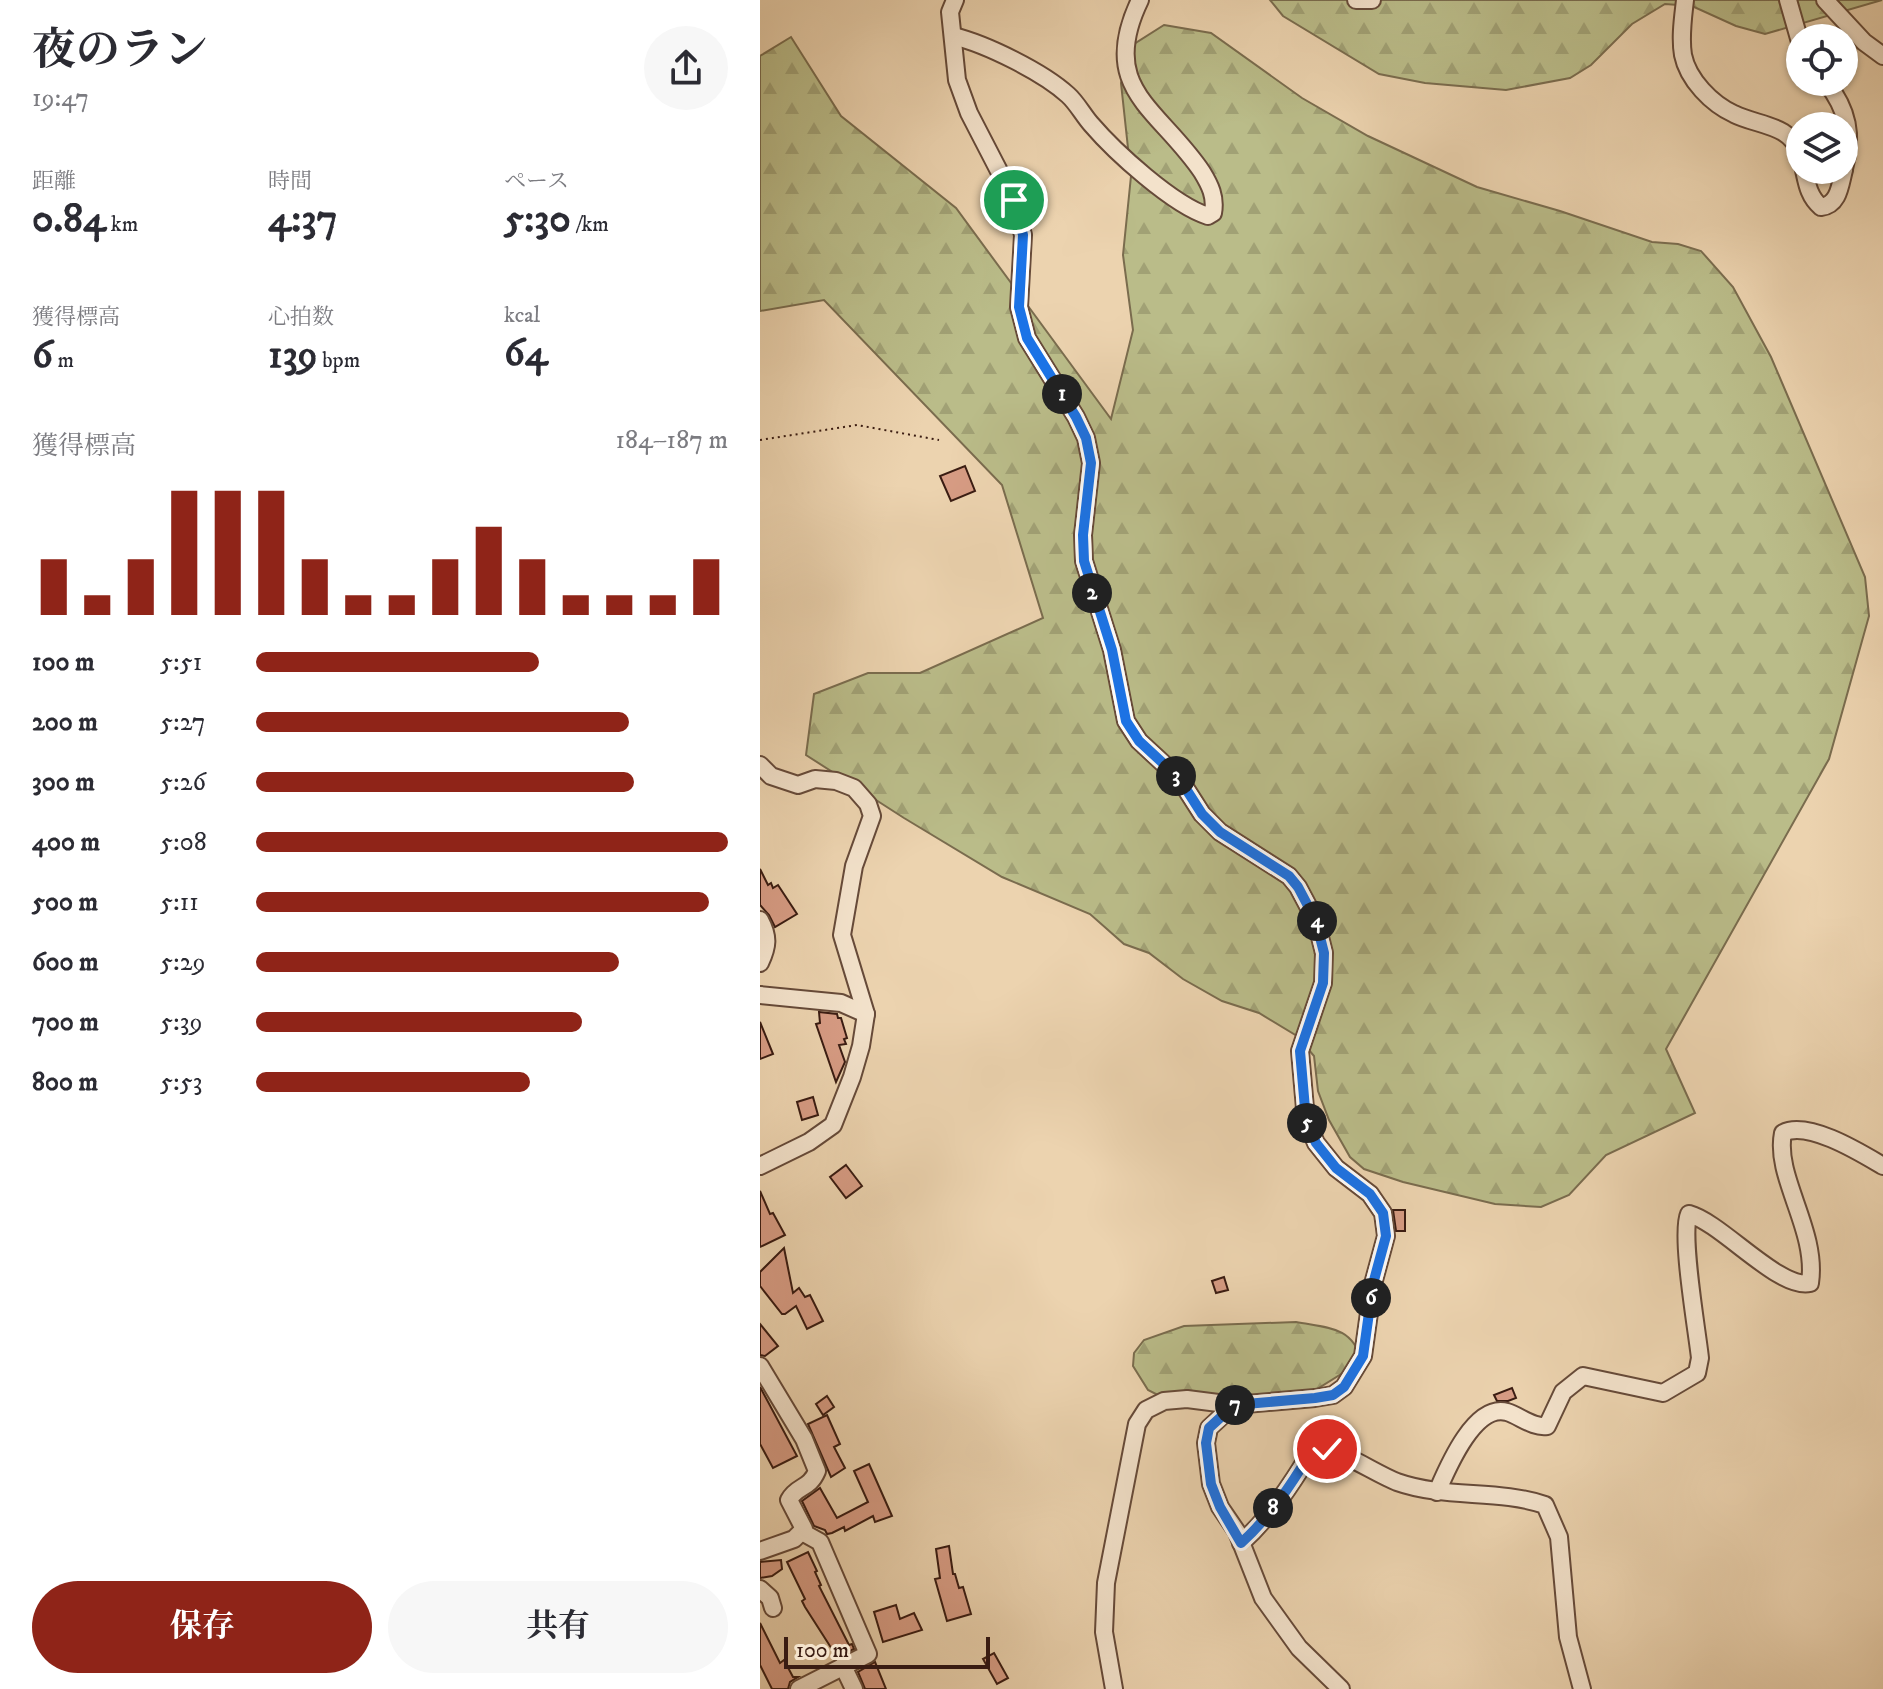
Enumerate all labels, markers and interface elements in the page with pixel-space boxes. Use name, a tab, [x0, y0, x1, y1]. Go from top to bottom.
text: 夜のラン	[32, 24, 208, 79]
map controls	[1786, 24, 1858, 184]
button: locate	[1786, 24, 1858, 96]
button: share	[644, 26, 728, 110]
text: 19:47	[32, 82, 89, 115]
button: layers	[1786, 112, 1858, 184]
pin	[980, 166, 1048, 234]
text: 距離	[32, 168, 76, 195]
text: 時間	[268, 168, 312, 195]
text: ペース	[504, 168, 569, 195]
icon: arrive	[992, 178, 1036, 222]
text: 0.84	[32, 195, 106, 245]
text: 4:37	[268, 195, 337, 245]
text: 5:30	[504, 195, 571, 245]
text: km	[106, 211, 138, 238]
text: /km	[571, 211, 609, 238]
text: kcal	[504, 302, 540, 329]
text: 獲得標高	[32, 304, 120, 331]
text: 心拍数	[268, 304, 334, 331]
text: 64	[504, 329, 548, 379]
text: 6	[32, 331, 53, 381]
text: 139	[268, 331, 318, 381]
text: m	[53, 347, 74, 374]
text: bpm	[318, 347, 360, 374]
pin: 1	[1042, 374, 1082, 414]
text: 1	[1058, 380, 1066, 407]
text: 184–187 m	[615, 424, 728, 457]
text: 獲得標高	[32, 430, 136, 463]
pin: 2	[1072, 573, 1112, 613]
text: 2	[1087, 579, 1097, 606]
text: 100 m	[32, 646, 95, 679]
text: 5:51	[160, 646, 202, 679]
text: 200 m	[32, 706, 98, 739]
text: 5:27	[160, 706, 206, 739]
pin: 3	[1156, 756, 1196, 796]
text: 3	[1172, 762, 1180, 789]
text: 300 m	[32, 766, 95, 799]
text: 5:26	[160, 766, 206, 799]
text: 400 m	[32, 826, 100, 859]
text: 5:08	[160, 826, 207, 859]
text: 500 m	[32, 886, 98, 919]
text: 5:11	[160, 886, 199, 919]
pin: 4	[1297, 901, 1337, 941]
text: 4	[1311, 907, 1323, 934]
text: 600 m	[32, 946, 99, 979]
text: 5:29	[160, 946, 205, 979]
text: 700 m	[32, 1006, 99, 1039]
text: 5:39	[160, 1006, 202, 1039]
text: 800 m	[32, 1066, 98, 1099]
text: 5:53	[160, 1066, 202, 1099]
pin: 5	[1287, 1103, 1327, 1143]
text: 5	[1302, 1109, 1312, 1136]
pin: 6	[1351, 1278, 1391, 1318]
text: 6	[1365, 1284, 1377, 1311]
pin: 7	[1215, 1385, 1255, 1425]
text: 7	[1229, 1391, 1241, 1418]
pin	[1293, 1415, 1361, 1483]
icon: check	[1305, 1427, 1349, 1471]
pin: 8	[1253, 1488, 1293, 1528]
text: 8	[1267, 1494, 1279, 1521]
button: 保存	[32, 1581, 372, 1673]
button: 共有	[388, 1581, 728, 1673]
scale bar	[784, 1633, 990, 1669]
text: 100 m	[796, 1637, 849, 1664]

